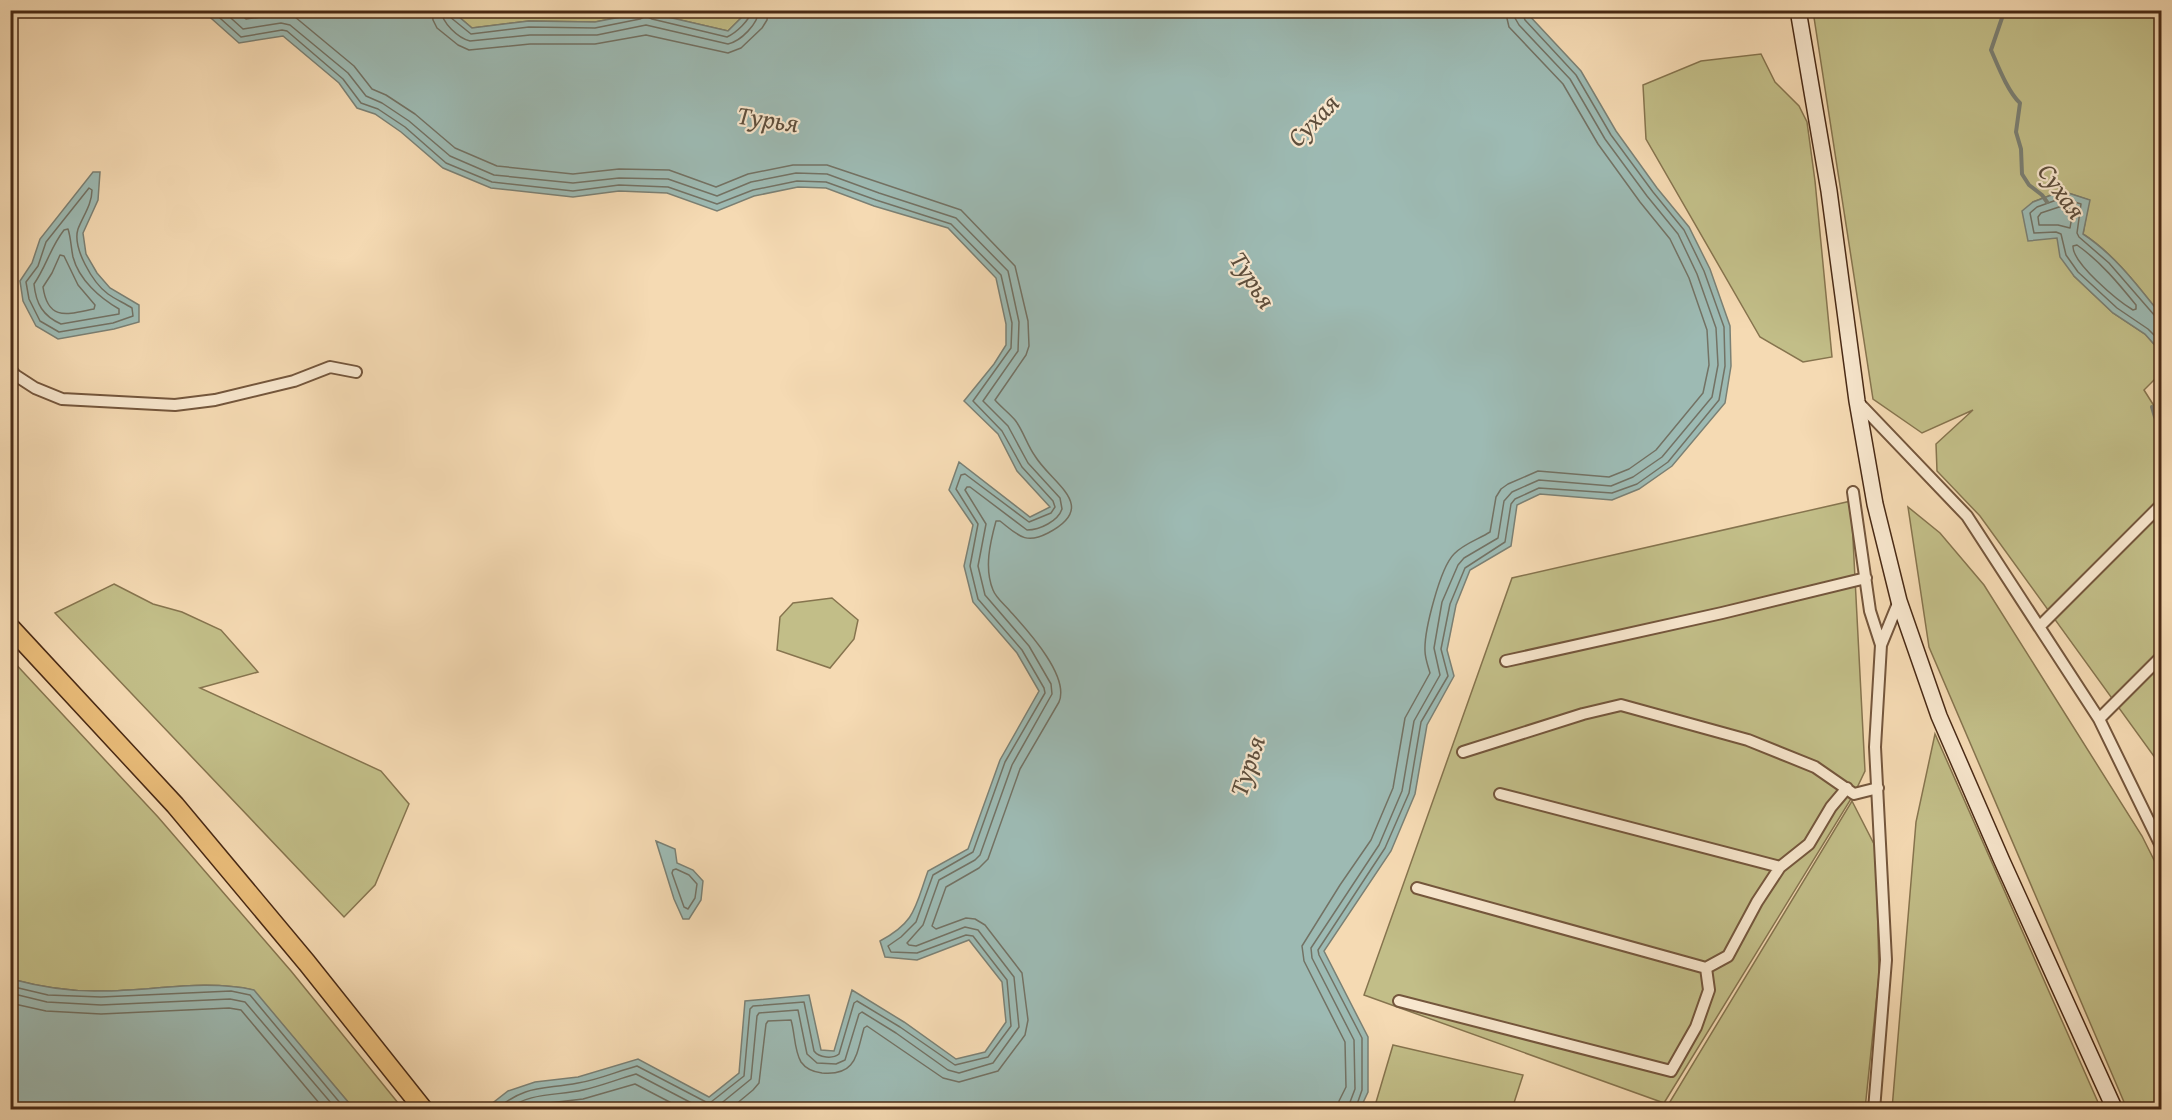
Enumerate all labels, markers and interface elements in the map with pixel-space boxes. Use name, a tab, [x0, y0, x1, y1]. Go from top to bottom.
water label: Сухая	[1277, 84, 1348, 155]
water label: Турья	[735, 95, 802, 142]
water label: Сухая	[2029, 155, 2096, 227]
water label: Турья	[1220, 243, 1287, 316]
water label: Турья	[1218, 730, 1275, 801]

